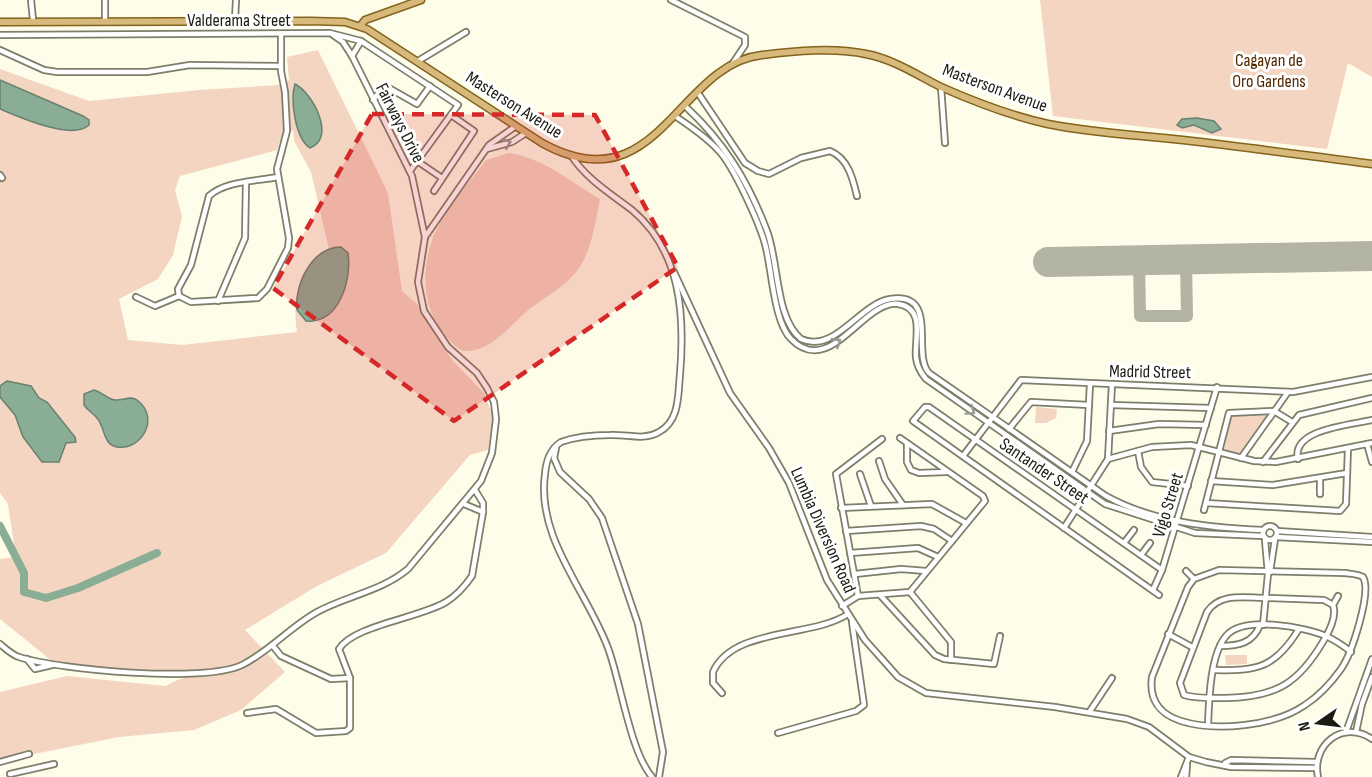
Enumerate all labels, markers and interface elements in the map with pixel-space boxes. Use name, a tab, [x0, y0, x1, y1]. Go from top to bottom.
street label: Valderama Street	[187, 10, 291, 31]
park label: Cagayan de Oro Gardens	[1232, 50, 1306, 92]
street label: Masterson Avenue	[940, 59, 1050, 117]
street label: Masterson Avenue	[462, 67, 566, 143]
street label: Fairways Drive	[371, 80, 429, 166]
one-way arrow	[501, 138, 512, 150]
one-way arrow	[830, 338, 841, 349]
street label: Madrid Street	[1109, 361, 1192, 383]
one-way arrow	[965, 404, 976, 415]
street label: Santander Street	[995, 433, 1093, 509]
street label: Lumbia Diversion Road	[786, 464, 860, 596]
street label: Vigo Street	[1148, 469, 1188, 540]
north arrow	[1288, 693, 1348, 753]
text: N	[1295, 720, 1315, 733]

